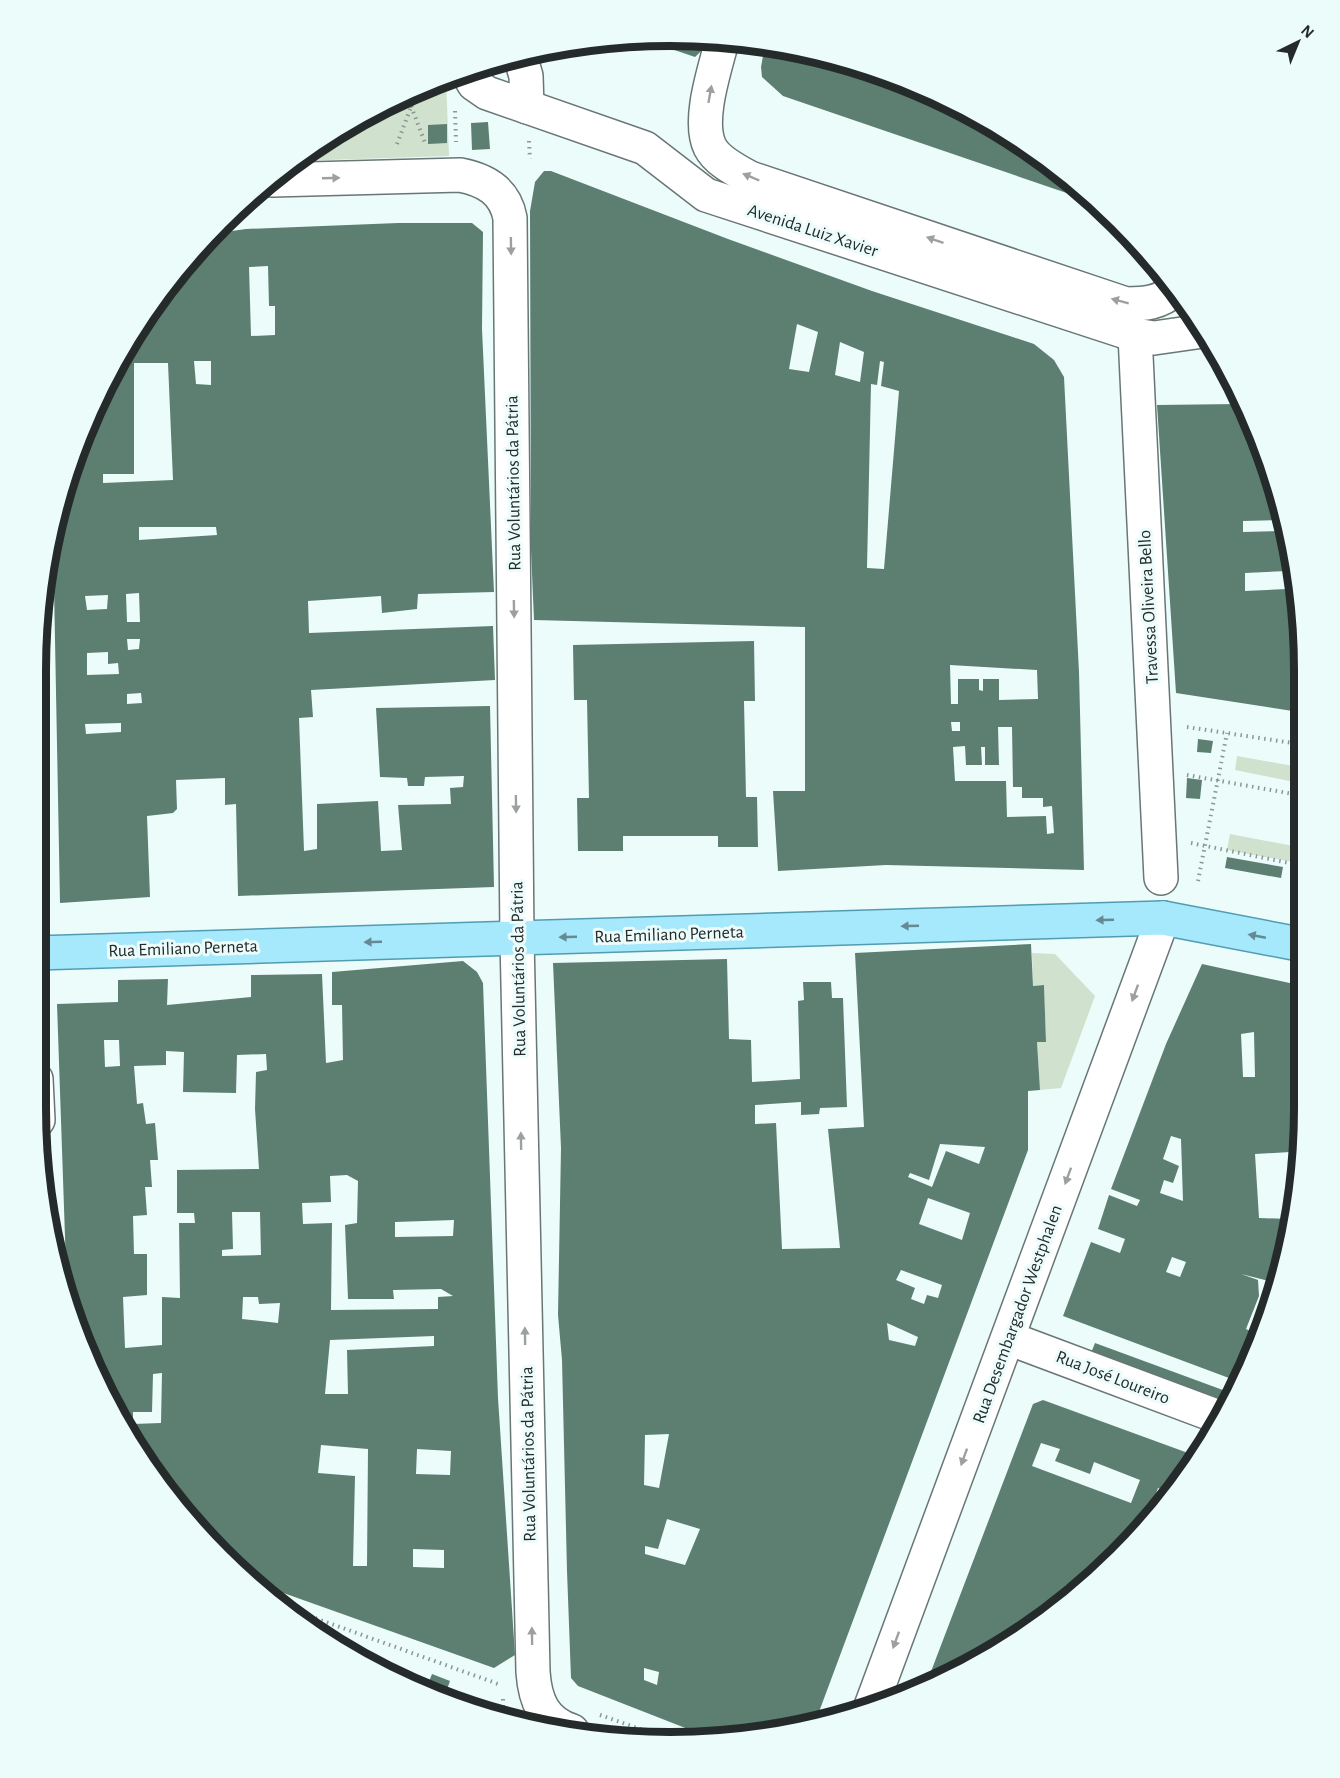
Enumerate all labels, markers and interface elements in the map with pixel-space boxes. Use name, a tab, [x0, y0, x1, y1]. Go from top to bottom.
north arrow	[1268, 12, 1328, 72]
text: N	[1298, 22, 1317, 41]
one-way arrow	[706, 84, 715, 103]
one-way arrow	[741, 172, 759, 182]
one-way arrow	[321, 174, 340, 183]
street label: Avenida Luiz Xavier	[745, 201, 880, 261]
one-way arrow	[926, 235, 944, 244]
one-way arrow	[506, 237, 516, 256]
one-way arrow	[1111, 296, 1129, 306]
street label: Rua Voluntários da Pátria	[503, 395, 525, 571]
street label: Travessa Oliveira Bello	[1136, 529, 1162, 684]
one-way arrow	[509, 600, 519, 619]
one-way arrow	[511, 795, 520, 814]
street label: Rua Voluntários da Pátria	[508, 881, 530, 1057]
one-way arrow	[1095, 915, 1114, 925]
one-way arrow	[900, 921, 919, 931]
street label: Rua Emiliano Perneta	[594, 923, 744, 947]
one-way arrow	[1248, 931, 1267, 940]
one-way arrow	[558, 932, 577, 941]
street label: Rua Emiliano Perneta	[108, 937, 258, 961]
one-way arrow	[363, 938, 382, 947]
one-way arrow	[1130, 984, 1140, 1002]
one-way arrow	[516, 1131, 526, 1150]
one-way arrow	[1062, 1167, 1072, 1185]
street label: Rua Desembargador Westphalen	[970, 1203, 1066, 1426]
one-way arrow	[521, 1326, 530, 1345]
street label: Rua José Loureiro	[1053, 1348, 1172, 1408]
street label: Rua Voluntários da Pátria	[518, 1366, 540, 1542]
one-way arrow	[958, 1448, 968, 1466]
one-way arrow	[527, 1626, 537, 1645]
one-way arrow	[890, 1631, 900, 1649]

